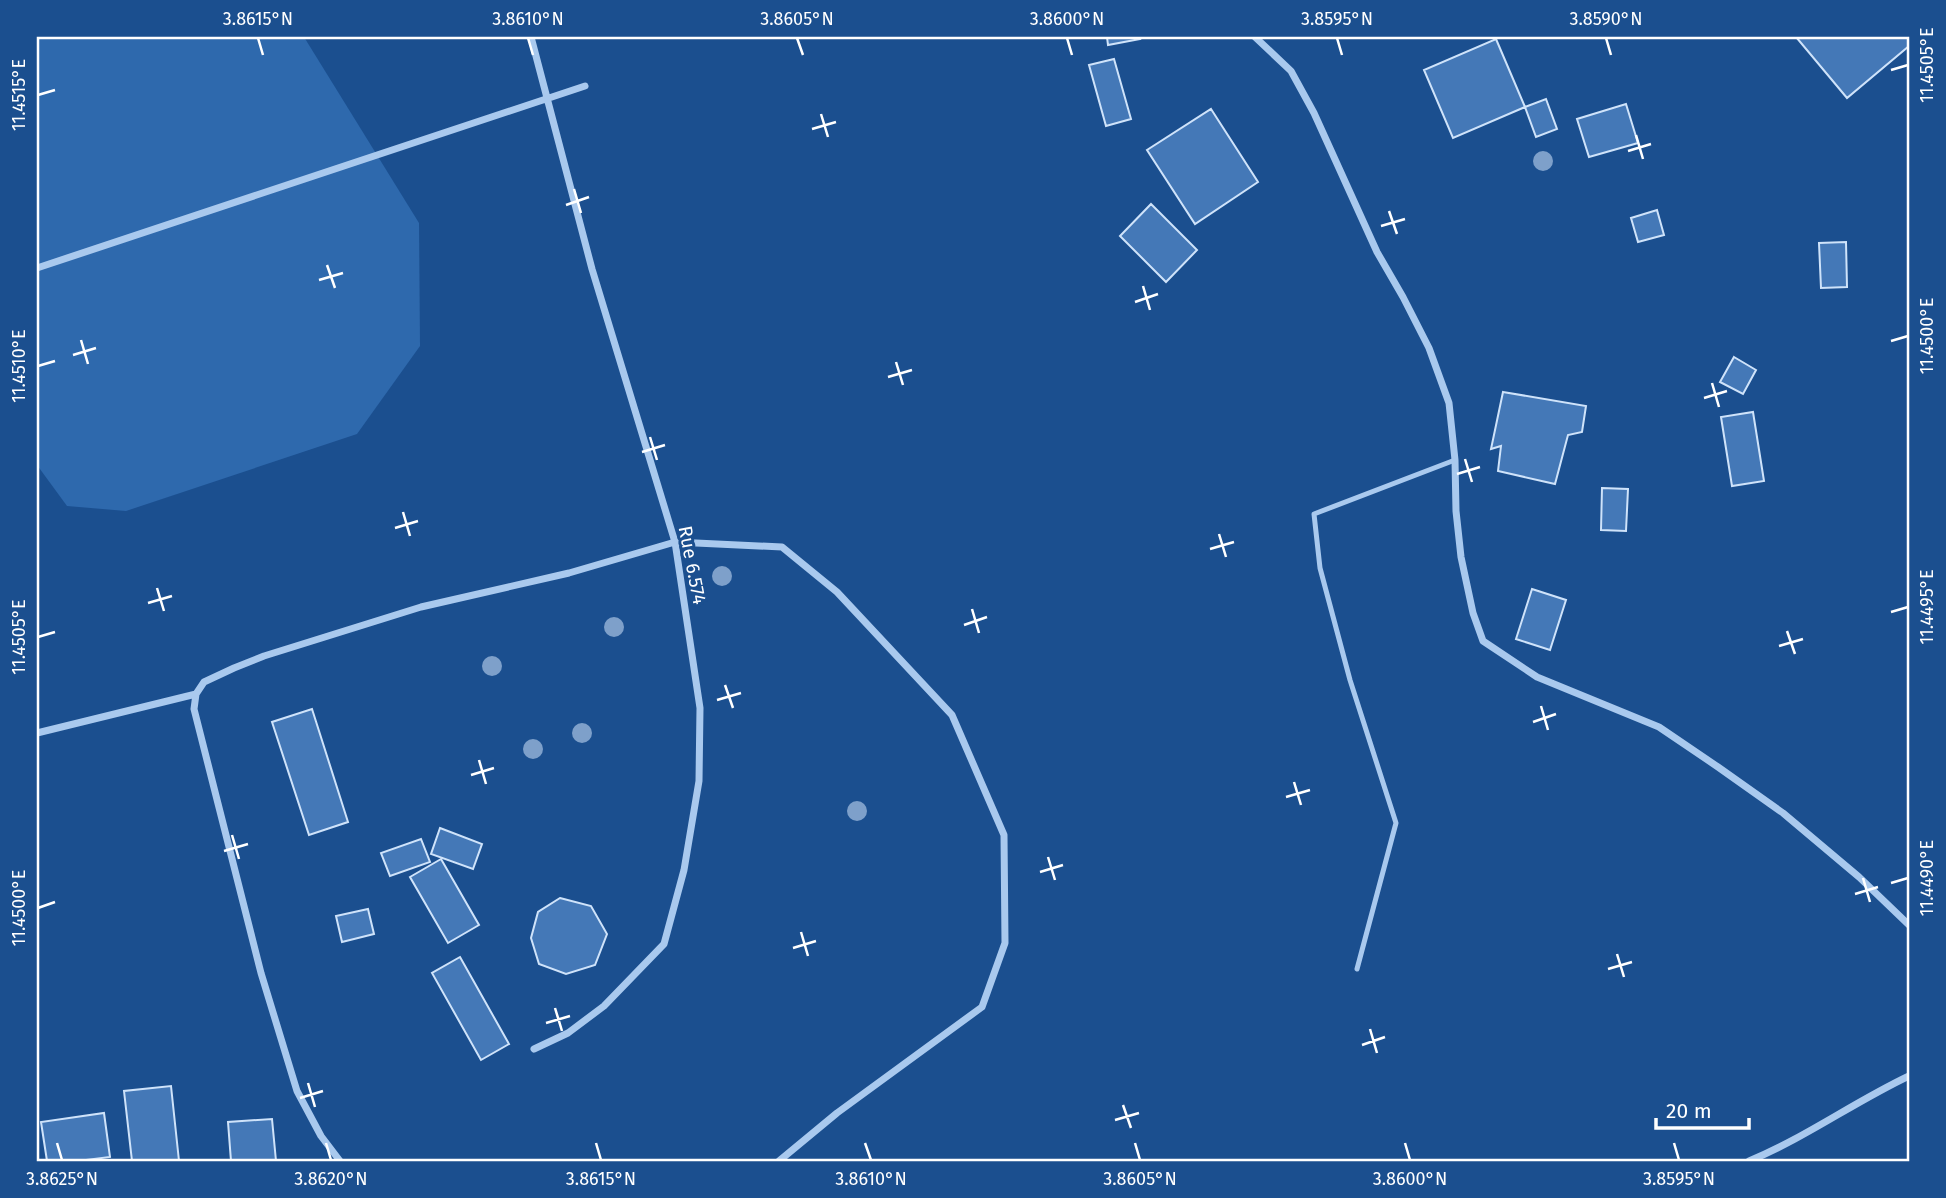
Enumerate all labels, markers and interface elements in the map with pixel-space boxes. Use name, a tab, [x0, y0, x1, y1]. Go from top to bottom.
text: 3.8615°N	[223, 8, 293, 30]
text: 3.8610°N	[492, 8, 564, 30]
text: 3.8605°N	[760, 8, 834, 30]
text: 3.8600°N	[1030, 8, 1104, 30]
text: 3.8595°N	[1301, 8, 1373, 30]
text: 3.8590°N	[1569, 8, 1643, 30]
text: 11.4505°E	[1916, 27, 1938, 103]
text: 11.4515°E	[8, 59, 30, 131]
text: 11.4500°E	[1916, 298, 1938, 374]
text: 11.4510°E	[8, 329, 30, 403]
street label: Rue 6.574	[674, 524, 711, 606]
text: 11.4495°E	[1916, 569, 1938, 645]
text: 11.4505°E	[8, 599, 30, 675]
text: 11.4490°E	[1916, 840, 1938, 916]
text: 11.4500°E	[8, 870, 30, 946]
scale bar	[1656, 1086, 1748, 1130]
text: 20 m	[1666, 1098, 1712, 1124]
text: 3.8625°N	[26, 1168, 98, 1190]
text: 3.8620°N	[294, 1168, 368, 1190]
text: 3.8615°N	[566, 1168, 636, 1190]
text: 3.8610°N	[835, 1168, 907, 1190]
text: 3.8605°N	[1103, 1168, 1177, 1190]
text: 3.8600°N	[1373, 1168, 1447, 1190]
text: 3.8595°N	[1643, 1168, 1715, 1190]

